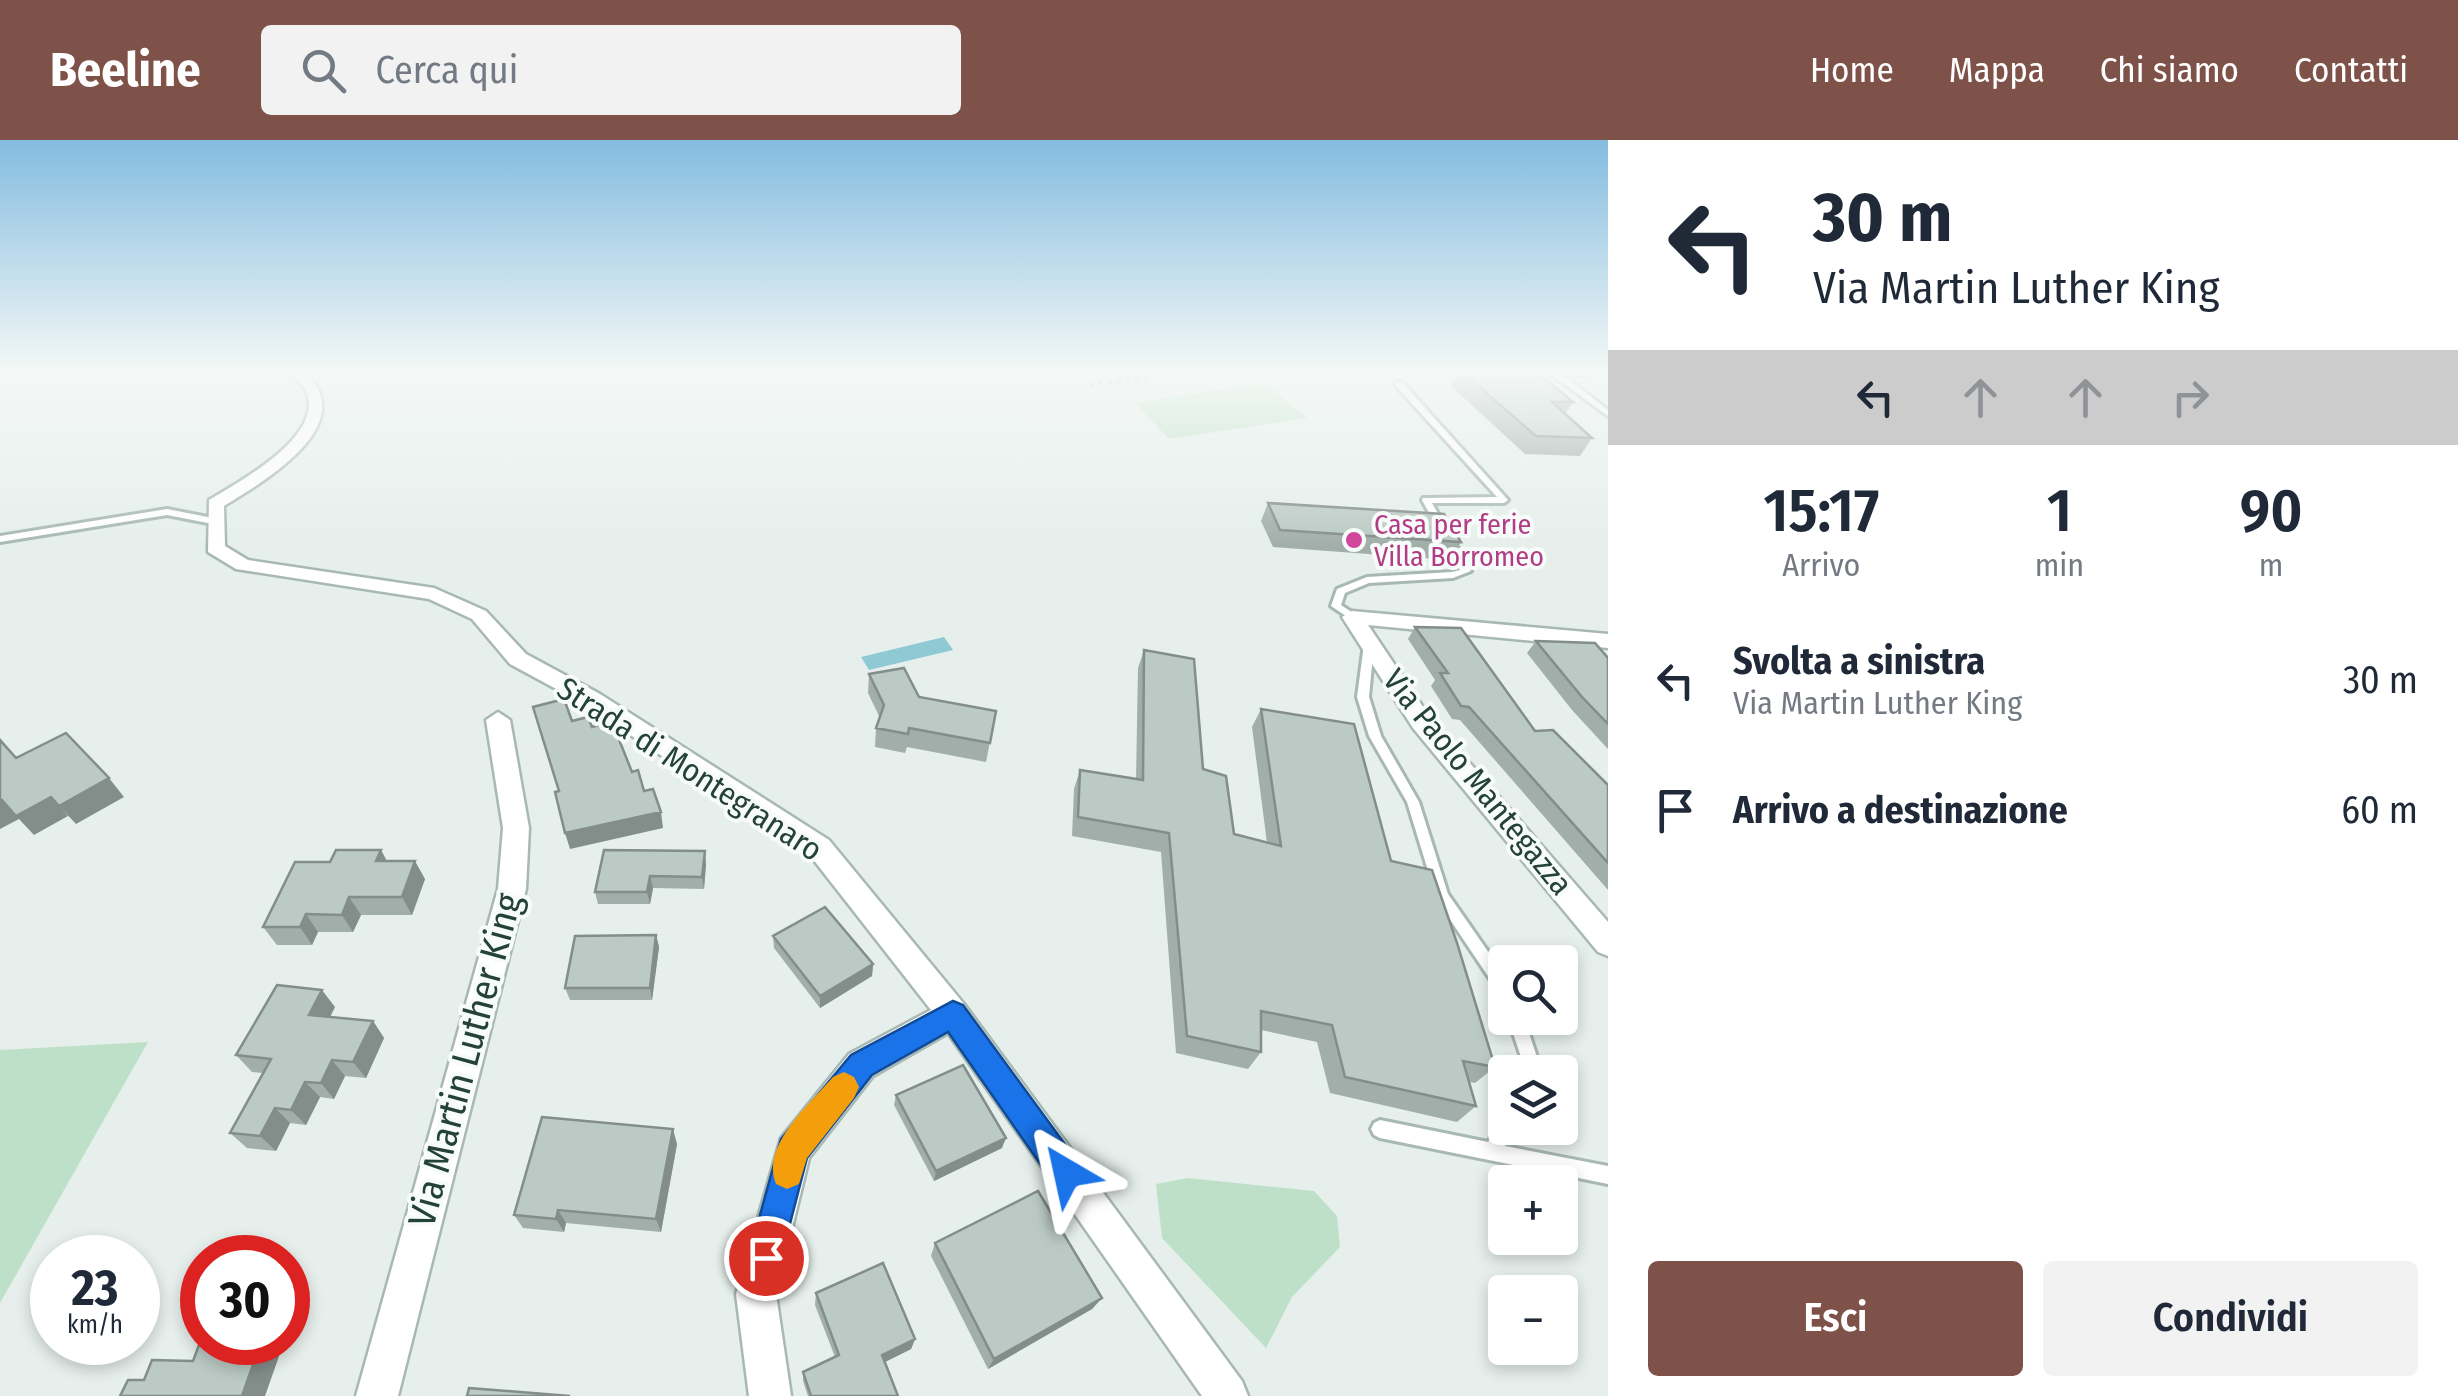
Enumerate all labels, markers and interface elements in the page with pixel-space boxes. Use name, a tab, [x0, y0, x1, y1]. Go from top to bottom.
search box	[261, 25, 961, 115]
text: Beeline	[50, 41, 201, 99]
icon: search	[296, 43, 351, 98]
text: Cerca qui	[376, 47, 518, 93]
text: Home	[1810, 49, 1894, 91]
text: Mappa	[1949, 49, 2045, 91]
text: Chi siamo	[2100, 49, 2239, 91]
text: Contatti	[2294, 49, 2408, 91]
text: 30 m	[1813, 176, 1952, 260]
icon: left	[1648, 180, 1778, 310]
text: Via Martin Luther King	[1813, 261, 2220, 315]
icon: left	[1848, 370, 1903, 425]
icon: ahead	[1953, 370, 2008, 425]
icon: ahead	[2058, 370, 2113, 425]
icon: right	[2163, 370, 2218, 425]
text: 15:17	[1764, 475, 1879, 547]
text: 1	[2047, 475, 2072, 547]
text: 90	[2240, 475, 2303, 547]
place label: Casa per ferie Villa Borromeo	[1374, 508, 1544, 573]
marker: Casa per ferie Villa Borromeo	[1343, 529, 1365, 551]
text: Arrivo	[1782, 546, 1860, 584]
text: min	[2035, 546, 2084, 584]
text: m	[2259, 546, 2283, 584]
text: Svolta a sinistra	[1733, 638, 1985, 684]
icon: left	[1648, 653, 1703, 708]
text: 30 m	[2343, 657, 2418, 703]
street label: Via Paolo Mantegazza	[1375, 661, 1581, 903]
street label: Strada di Montegranaro	[550, 669, 830, 869]
text: Via Martin Luther King	[1733, 684, 2022, 722]
icon: arrive	[1648, 783, 1703, 838]
text: Arrivo a destinazione	[1733, 787, 2068, 833]
text: 60 m	[2341, 787, 2418, 833]
street label: Via Martin Luther King	[398, 888, 532, 1232]
map controls	[1488, 945, 1578, 1365]
button: search	[1488, 945, 1578, 1035]
button: layers	[1488, 1055, 1578, 1145]
position arrow	[1015, 1121, 1119, 1225]
button: +	[1488, 1165, 1578, 1255]
pin	[724, 1216, 809, 1301]
icon: arrive	[739, 1231, 794, 1286]
speed limit sign: 30	[180, 1235, 310, 1365]
text: 23	[72, 1258, 118, 1318]
button: Esci	[1648, 1261, 2023, 1376]
button: Condividi	[2043, 1261, 2418, 1376]
button: −	[1488, 1275, 1578, 1365]
text: km/h	[67, 1310, 123, 1340]

